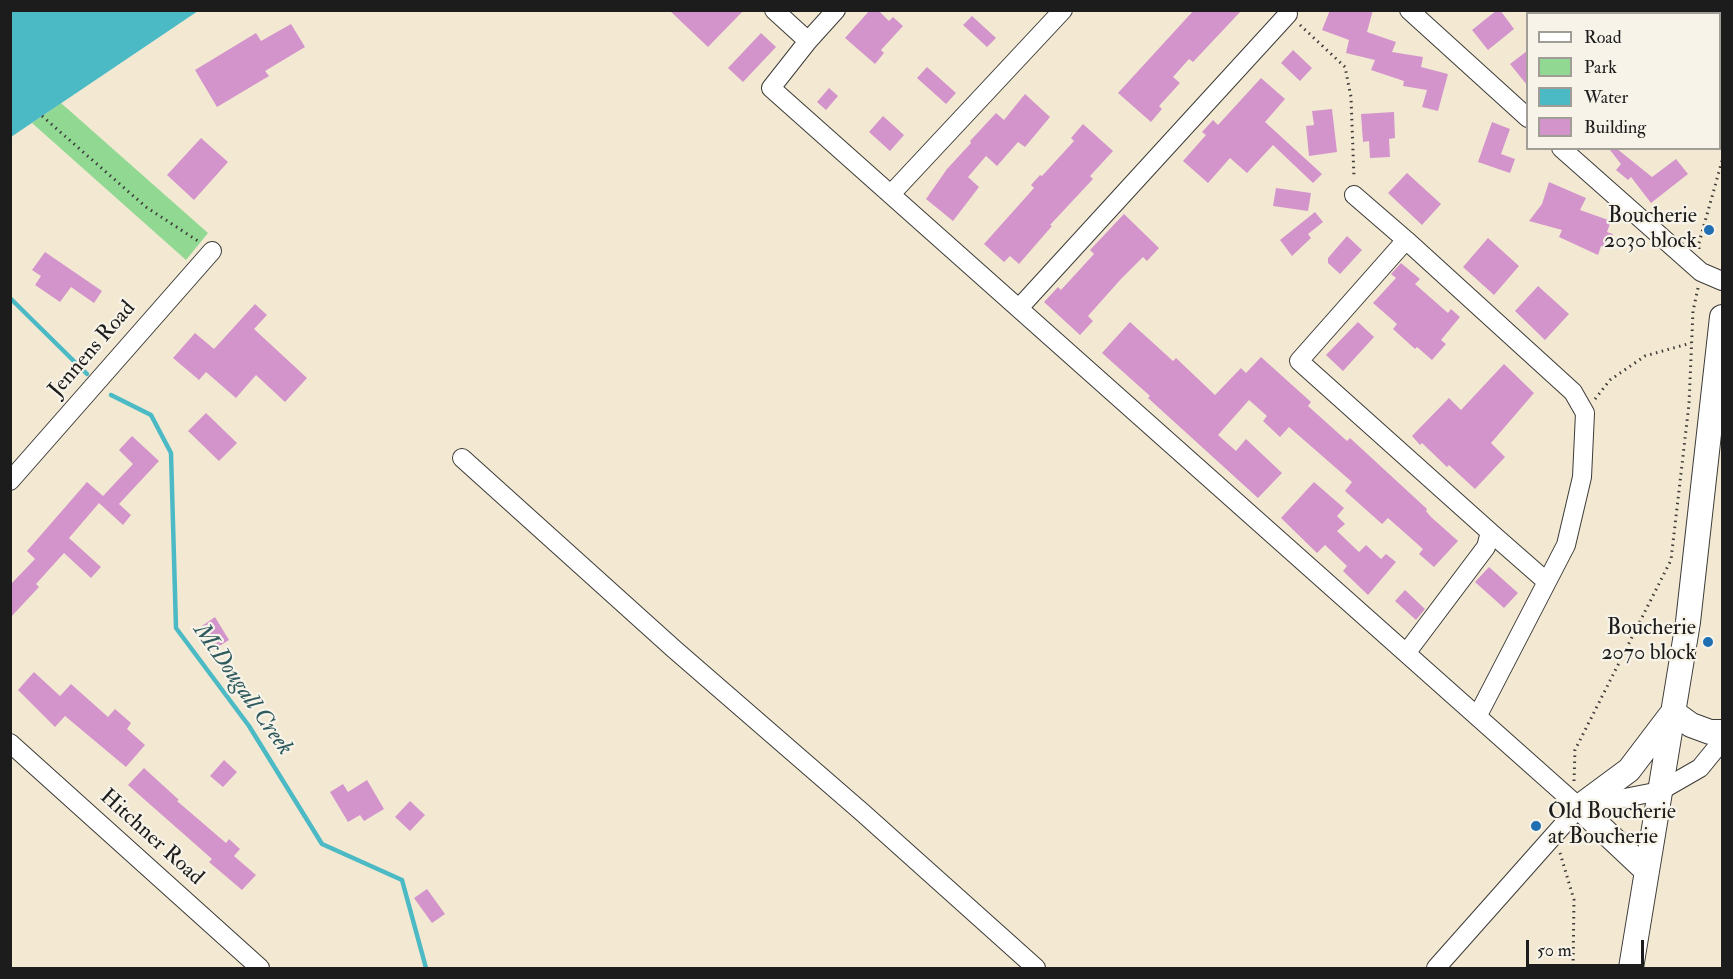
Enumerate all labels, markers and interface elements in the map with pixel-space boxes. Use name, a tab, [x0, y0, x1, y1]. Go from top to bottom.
legend	[1526, 12, 1721, 150]
text: Road	[1584, 26, 1622, 49]
text: Park	[1584, 56, 1617, 79]
text: Water	[1584, 86, 1628, 109]
text: Building	[1584, 116, 1646, 139]
place label: Boucherie 2030 block	[1604, 204, 1697, 255]
marker: Boucherie 2030 block	[1702, 223, 1716, 237]
street label: Jennens Road	[44, 296, 142, 404]
place label: Boucherie 2070 block	[1601, 616, 1696, 668]
water label: McDougall Creek	[186, 618, 298, 762]
marker: Boucherie 2070 block	[1701, 635, 1715, 649]
street label: Hitchner Road	[94, 785, 208, 891]
place label: Old Boucherie at Boucherie	[1548, 800, 1676, 852]
marker: Old Boucherie at Boucherie	[1529, 819, 1543, 833]
scale bar	[1529, 928, 1648, 966]
text: 50 m	[1537, 939, 1572, 962]

